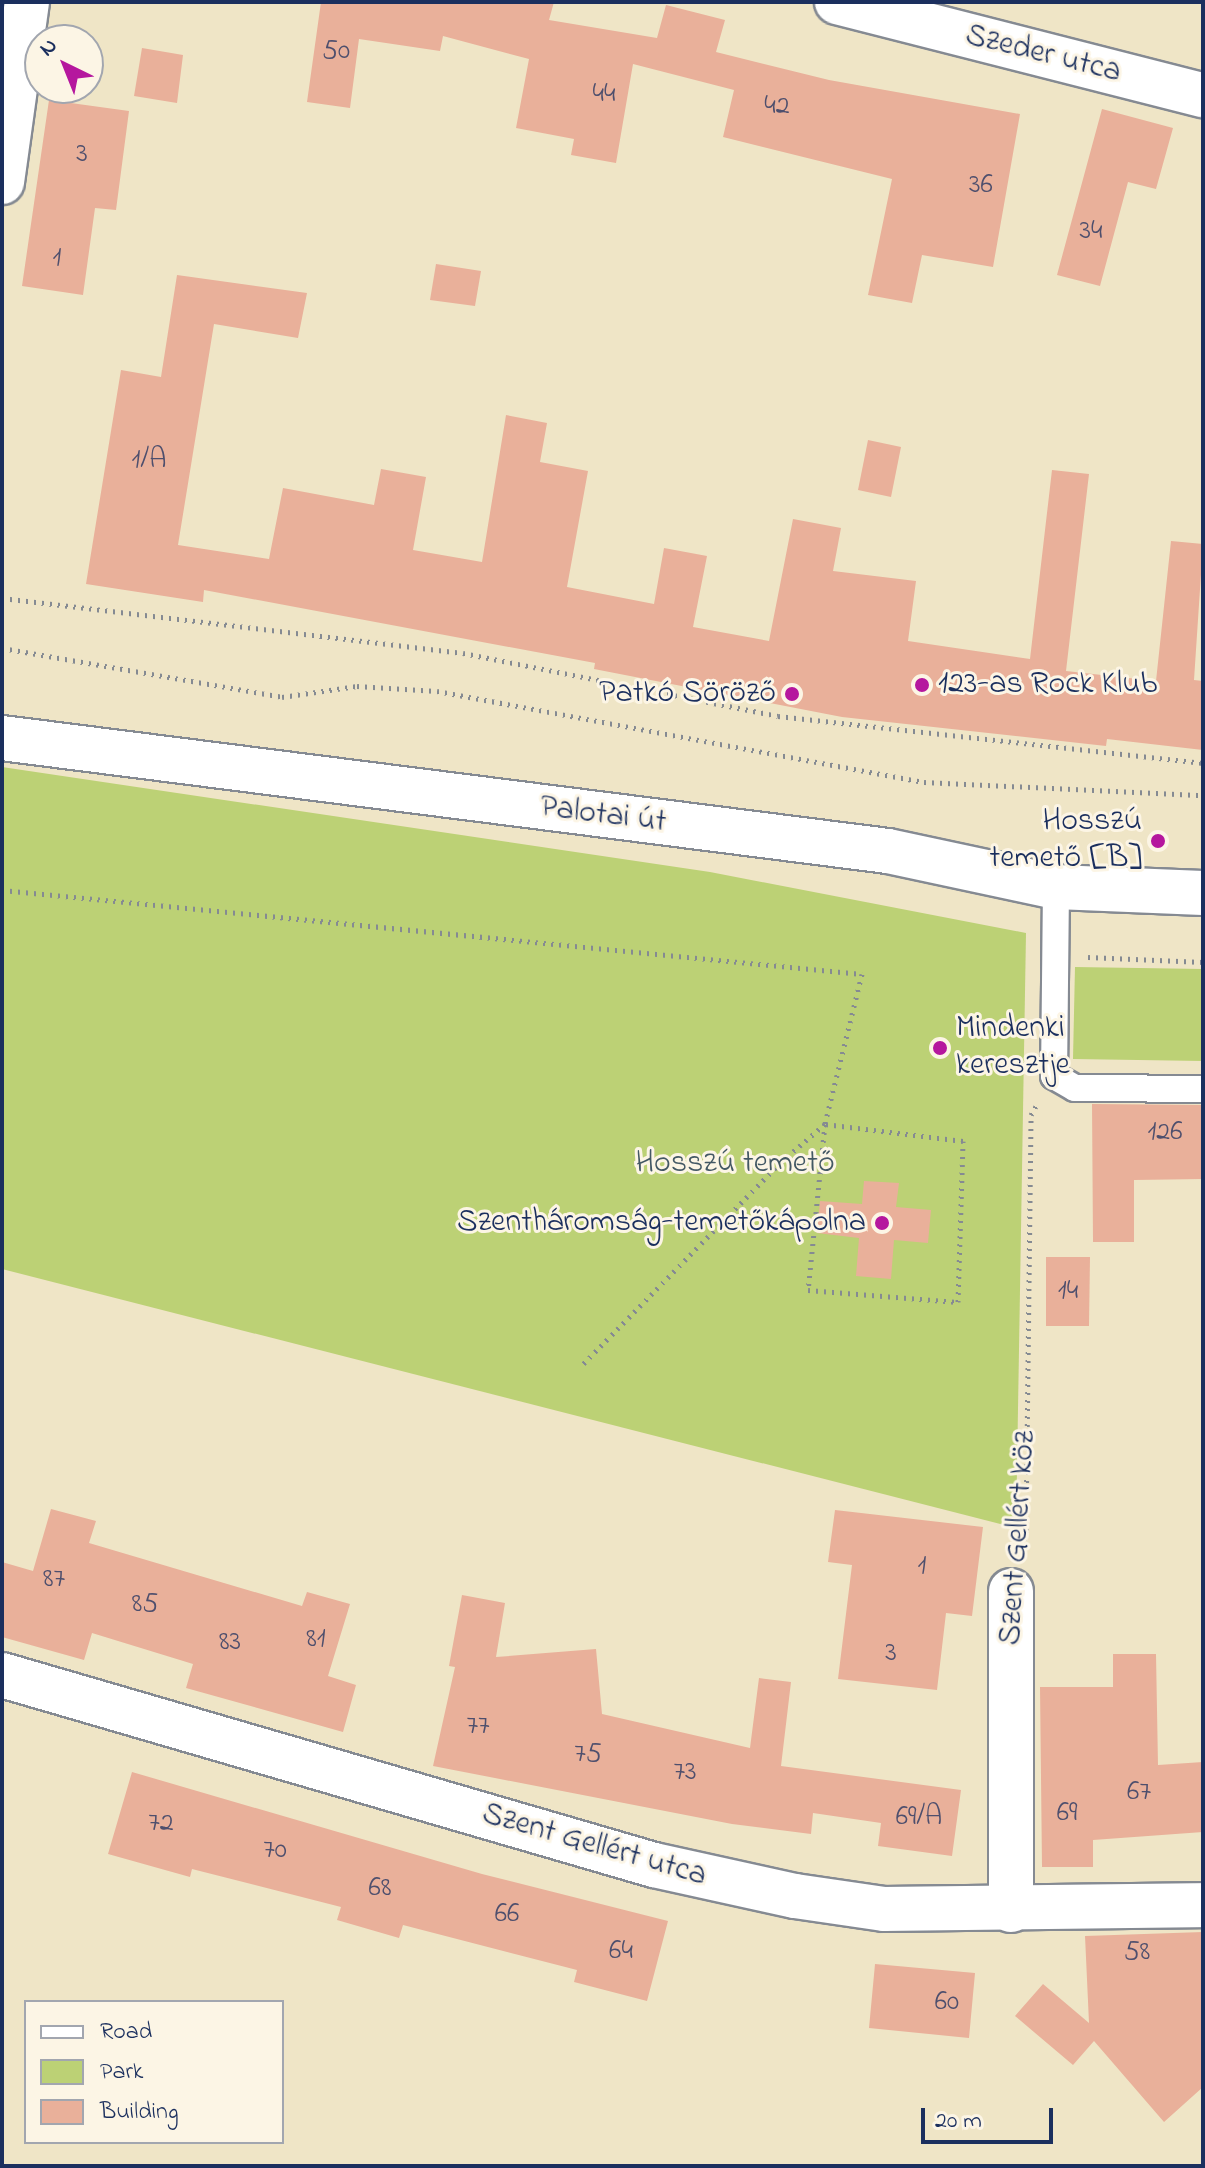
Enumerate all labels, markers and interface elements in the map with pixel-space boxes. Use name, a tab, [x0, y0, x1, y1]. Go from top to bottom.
street label: Szeder utca	[961, 17, 1125, 93]
north arrow	[24, 24, 104, 104]
text: N	[33, 31, 65, 65]
house number: 50	[322, 35, 350, 69]
house number: 44	[592, 78, 616, 112]
house number: 42	[764, 90, 790, 124]
house number: 3	[76, 138, 88, 172]
house number: 36	[969, 169, 993, 203]
house number: 34	[1079, 215, 1103, 249]
house number: 1	[53, 242, 61, 276]
house number: 1/A	[132, 444, 166, 478]
place label: 123-as Rock Klub	[938, 666, 1157, 704]
place label: Patkó Söröző	[599, 675, 776, 713]
marker: 123-as Rock Klub	[913, 676, 931, 694]
marker: Patkó Söröző	[783, 685, 801, 703]
street label: Palotai út	[538, 789, 668, 843]
place label: Hosszú temető [B]	[989, 804, 1142, 879]
marker: Hosszú temető [B]	[1149, 832, 1167, 850]
place label: Mindenki keresztje	[956, 1011, 1070, 1086]
marker: Mindenki keresztje	[931, 1039, 949, 1057]
house number: 126	[1147, 1116, 1183, 1150]
park label: Hosszú temető	[635, 1145, 835, 1183]
place label: Szentháromság-temetőkápolna	[457, 1204, 866, 1242]
marker: Szentháromság-temetőkápolna	[873, 1214, 891, 1232]
house number: 14	[1058, 1275, 1078, 1309]
street label: Szent Gellért köz	[992, 1429, 1046, 1647]
house number: 1	[918, 1550, 926, 1584]
house number: 87	[43, 1563, 65, 1597]
house number: 85	[132, 1588, 158, 1622]
house number: 81	[306, 1623, 326, 1657]
house number: 83	[219, 1626, 241, 1660]
house number: 3	[885, 1637, 897, 1671]
house number: 77	[466, 1710, 490, 1744]
house number: 75	[574, 1738, 602, 1772]
house number: 73	[673, 1756, 697, 1790]
house number: 67	[1127, 1776, 1151, 1810]
street label: Szent Gellért utca	[477, 1796, 711, 1896]
house number: 69	[1057, 1797, 1077, 1831]
house number: 69/A	[896, 1801, 942, 1835]
house number: 72	[148, 1807, 174, 1841]
house number: 70	[263, 1834, 287, 1868]
house number: 68	[369, 1872, 391, 1906]
house number: 66	[495, 1898, 519, 1932]
house number: 64	[609, 1935, 633, 1969]
house number: 58	[1124, 1936, 1150, 1970]
house number: 60	[935, 1986, 959, 2020]
legend	[24, 2000, 284, 2144]
text: Road	[100, 2015, 152, 2050]
text: Park	[100, 2055, 143, 2090]
scale bar	[925, 2092, 1057, 2142]
text: Building	[100, 2095, 179, 2130]
text: 20 m	[935, 2104, 982, 2139]

